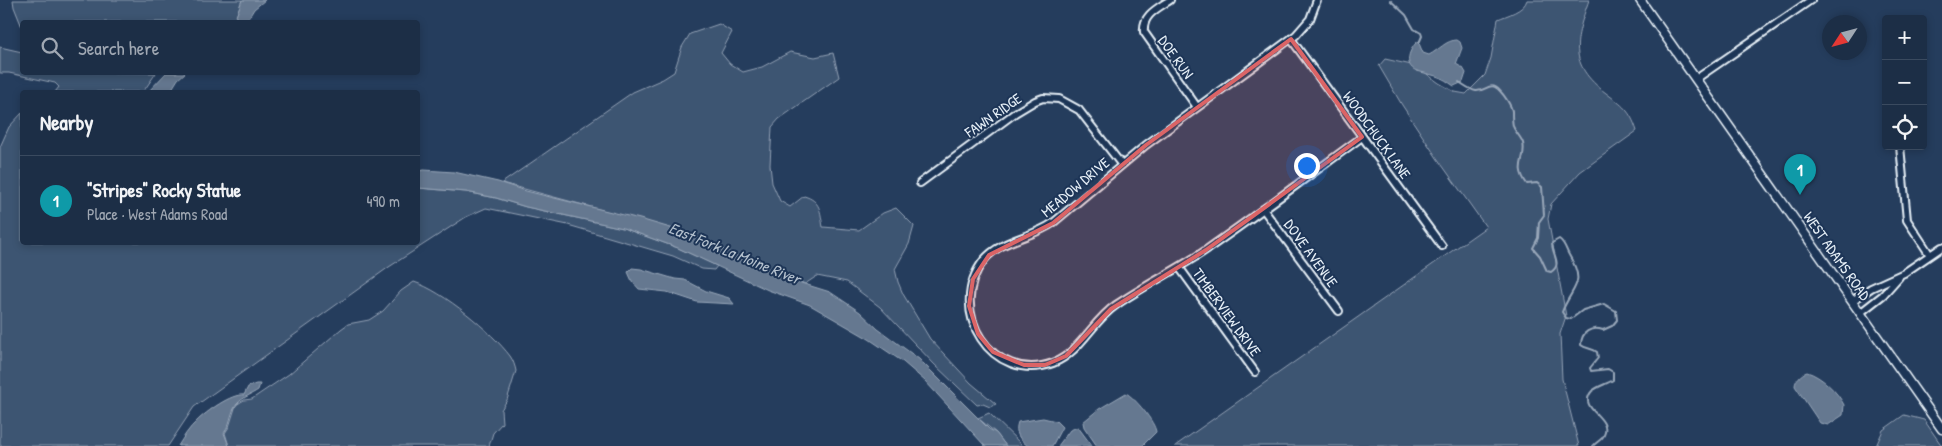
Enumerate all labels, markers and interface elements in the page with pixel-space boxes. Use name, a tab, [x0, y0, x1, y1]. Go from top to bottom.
north arrow	[1822, 15, 1867, 60]
map controls	[1882, 15, 1927, 150]
button: +	[1882, 15, 1927, 60]
search box	[20, 20, 420, 75]
street label: DOE RUN	[1153, 31, 1199, 83]
icon: search	[38, 34, 66, 62]
text: Search here	[78, 35, 159, 61]
button: −	[1882, 60, 1927, 105]
street label: WOODCHUCK LANE	[1338, 87, 1416, 183]
street label: FAWN RIDGE	[960, 88, 1026, 143]
button: locate	[1882, 105, 1927, 150]
text: Nearby	[40, 108, 93, 137]
street label: MEADOW DRIVE	[1036, 152, 1114, 222]
your location	[1294, 153, 1320, 179]
pin: 1	[1784, 154, 1816, 195]
text: "Stripes" Rocky Statue	[87, 177, 241, 203]
text: 1	[53, 190, 59, 212]
text: 490 m	[366, 190, 400, 212]
text: Place · West Adams Road	[87, 203, 227, 225]
street label: WEST ADAMS ROAD	[1799, 207, 1876, 305]
street label: DOVE AVENUE	[1279, 215, 1343, 292]
water label: East Fork La Moine River	[666, 217, 806, 290]
street label: TIMBERVIEW DRIVE	[1188, 264, 1266, 361]

